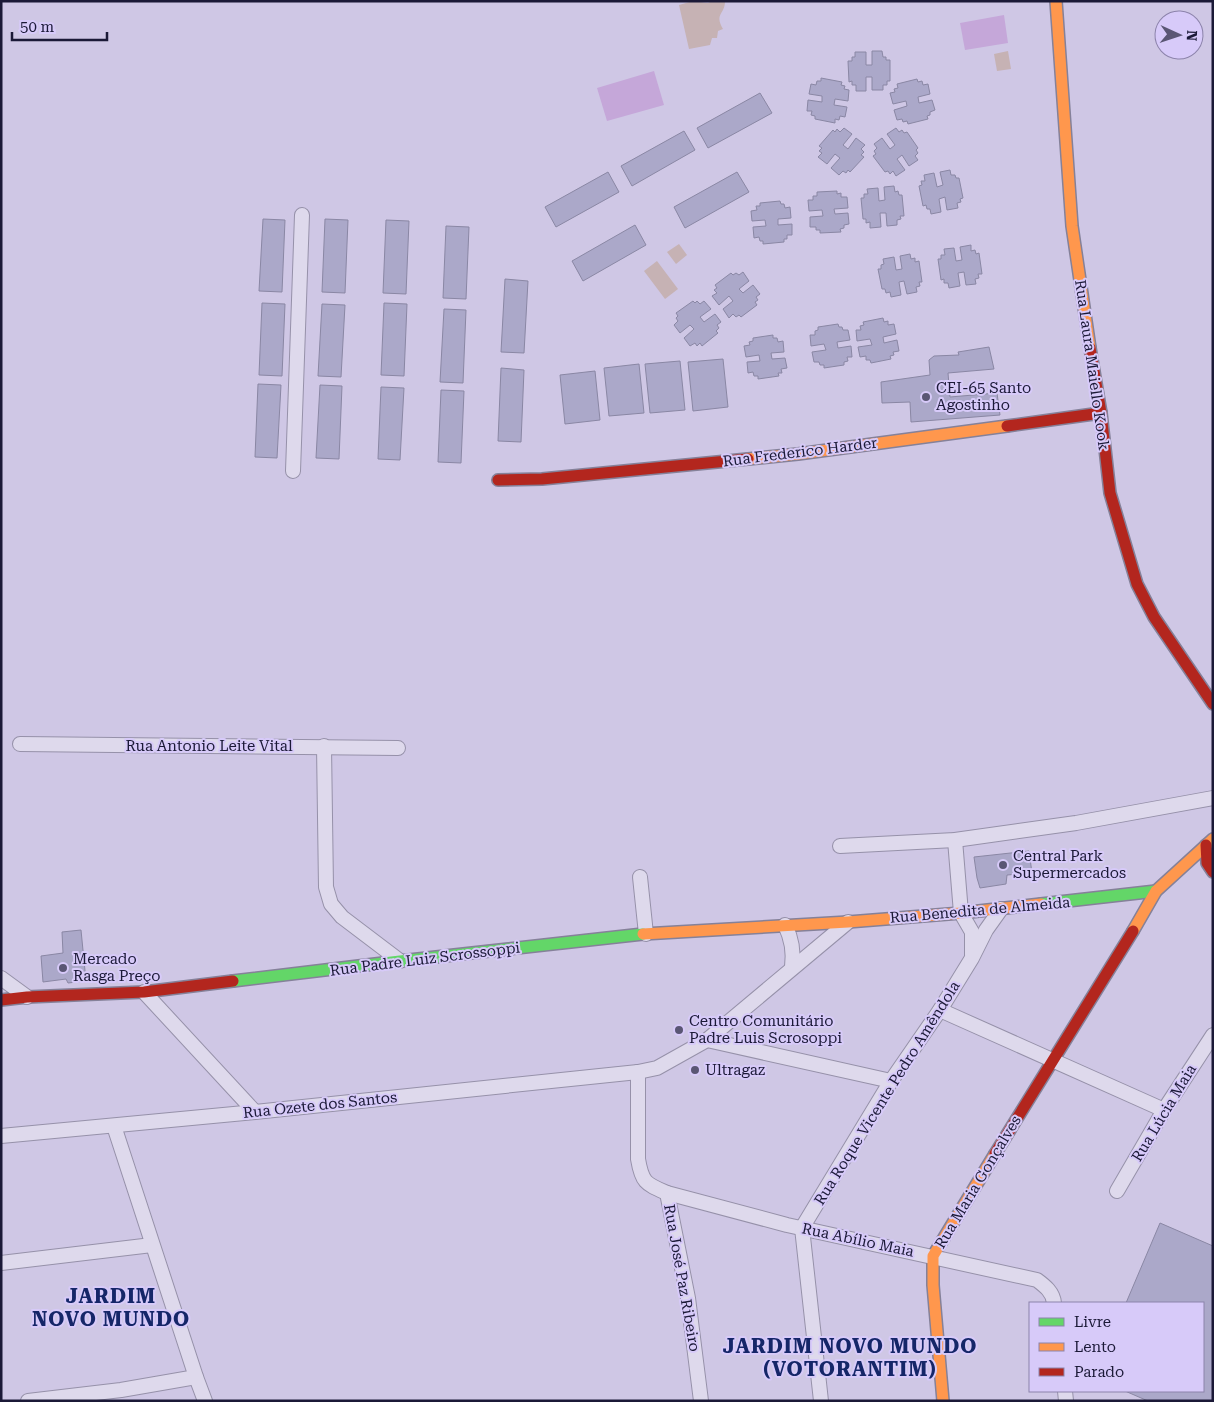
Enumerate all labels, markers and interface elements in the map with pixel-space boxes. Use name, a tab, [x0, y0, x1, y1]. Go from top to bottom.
scale bar	[12, 10, 108, 42]
north arrow	[1154, 10, 1204, 60]
text: 50 m	[20, 18, 55, 36]
text: N	[1184, 30, 1200, 42]
street label: Rua Laura Maiello Kook	[1071, 278, 1113, 452]
place label: CEI-65 Santo Agostinho	[936, 379, 1031, 414]
marker: CEI-65 Santo Agostinho	[920, 391, 932, 403]
street label: Rua Frederico Harder	[722, 434, 878, 470]
street label: Rua Antonio Leite Vital	[125, 737, 293, 755]
place label: Central Park Supermercados	[1013, 847, 1126, 882]
marker: Central Park Supermercados	[997, 859, 1009, 871]
street label: Rua Benedita de Almeida	[889, 893, 1071, 927]
street label: Rua Padre Luiz Scrossoppi	[329, 938, 521, 980]
place label: Mercado Rasga Preço	[73, 950, 160, 985]
marker: Mercado Rasga Preço	[57, 962, 69, 974]
street label: Rua Roque Vicente Pedro Amêndola	[810, 978, 964, 1208]
place label: Centro Comunitário Padre Luis Scrosoppi	[689, 1012, 842, 1047]
marker: Centro Comunitário Padre Luis Scrosoppi	[673, 1024, 685, 1036]
place label: Ultragaz	[705, 1061, 765, 1079]
street label: Rua Lúcia Maia	[1128, 1061, 1200, 1165]
marker: Ultragaz	[689, 1064, 701, 1076]
street label: Rua Ozete dos Santos	[242, 1088, 398, 1122]
street label: Rua Maria Gonçalves	[931, 1112, 1025, 1252]
street label: Rua José Paz Ribeiro	[660, 1203, 704, 1353]
street label: Rua Abílio Maia	[800, 1219, 916, 1261]
district label: JARDIM NOVO MUNDO	[32, 1284, 190, 1331]
legend	[1029, 1302, 1204, 1392]
text: Livre	[1074, 1313, 1111, 1331]
district label: JARDIM NOVO MUNDO (VOTORANTIM)	[723, 1334, 977, 1381]
text: Lento	[1074, 1338, 1116, 1356]
text: Parado	[1074, 1363, 1124, 1381]

